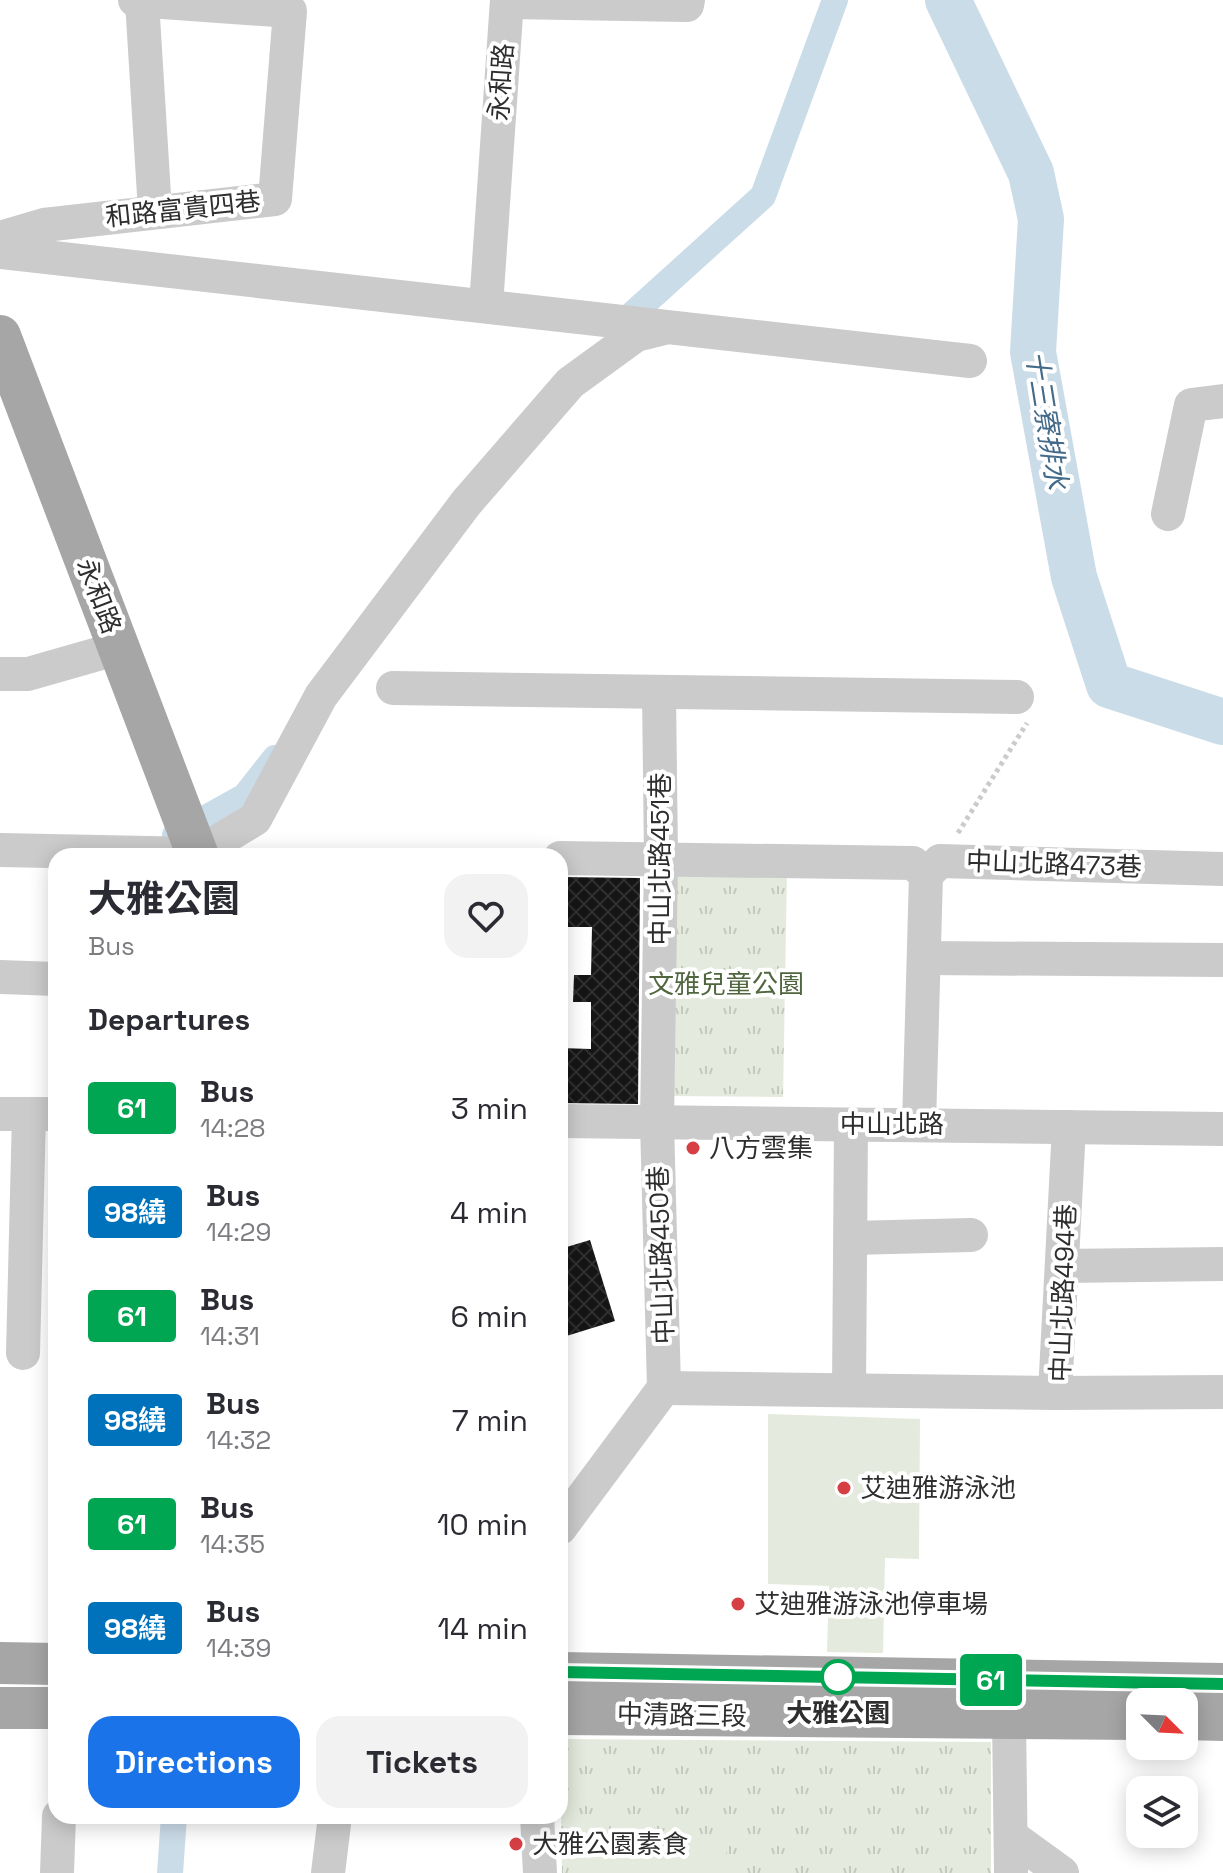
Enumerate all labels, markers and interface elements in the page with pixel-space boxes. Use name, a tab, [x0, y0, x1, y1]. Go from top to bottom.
street label: 永和路	[481, 42, 521, 122]
street label: 和路富貴四巷	[104, 184, 262, 234]
water label: 十三寮排水	[1018, 348, 1076, 494]
street label: 永和路	[69, 553, 129, 639]
street label: 中山北路451巷	[643, 773, 677, 945]
street label: 中山北路473巷	[966, 844, 1142, 884]
button: heart	[444, 874, 528, 958]
text: 大雅公園	[88, 875, 240, 923]
text: Bus	[88, 929, 135, 963]
park label: 文雅兒童公園	[648, 967, 804, 1001]
text: Departures	[88, 1000, 250, 1039]
text: Bus	[200, 1072, 254, 1111]
text: 3 min	[451, 1089, 528, 1128]
text: 61	[117, 1090, 147, 1126]
street label: 中山北路	[840, 1107, 944, 1141]
text: 14:28	[200, 1111, 266, 1145]
place label: 八方雲集	[709, 1131, 813, 1165]
marker: 八方雲集	[684, 1139, 702, 1157]
street label: 中山北路450巷	[641, 1165, 681, 1345]
text: Bus	[206, 1176, 260, 1215]
text: 4 min	[450, 1193, 528, 1232]
text: 98繞	[104, 1194, 166, 1230]
street label: 中山北路494巷	[1043, 1203, 1083, 1383]
text: 14:29	[206, 1215, 271, 1249]
text: Bus	[200, 1280, 254, 1319]
text: 6 min	[450, 1297, 528, 1336]
text: 61	[117, 1298, 147, 1334]
text: 14:31	[200, 1319, 260, 1353]
text: Bus	[206, 1384, 260, 1423]
text: 7 min	[452, 1401, 528, 1440]
text: 98繞	[104, 1402, 166, 1438]
text: 14:32	[206, 1423, 271, 1457]
place label: 艾迪雅游泳池	[860, 1471, 1016, 1505]
marker: 艾迪雅游泳池	[835, 1479, 853, 1497]
text: Bus	[200, 1488, 254, 1527]
text: 10 min	[437, 1505, 528, 1544]
text: 61	[117, 1506, 147, 1542]
text: 14:35	[200, 1527, 265, 1561]
place label: 艾迪雅游泳池停車場	[754, 1587, 988, 1621]
text: Bus	[206, 1592, 260, 1631]
marker: 艾迪雅游泳池停車場	[729, 1595, 747, 1613]
text: 14 min	[437, 1609, 528, 1648]
text: 98繞	[104, 1610, 166, 1646]
text: 14:39	[206, 1631, 271, 1665]
line badge: 61	[955, 1654, 1027, 1706]
marker: 大雅公園	[821, 1660, 855, 1694]
text: 61	[976, 1662, 1006, 1698]
north arrow	[1126, 1688, 1198, 1760]
map controls	[1126, 1688, 1198, 1848]
place label: 大雅公園	[786, 1696, 890, 1730]
street label: 中清路三段	[617, 1697, 747, 1733]
button: Directions	[88, 1716, 300, 1808]
button: Tickets	[316, 1716, 528, 1808]
button: layers	[1126, 1776, 1198, 1848]
place label: 大雅公園素食	[532, 1827, 688, 1861]
marker: 大雅公園素食	[507, 1835, 525, 1853]

